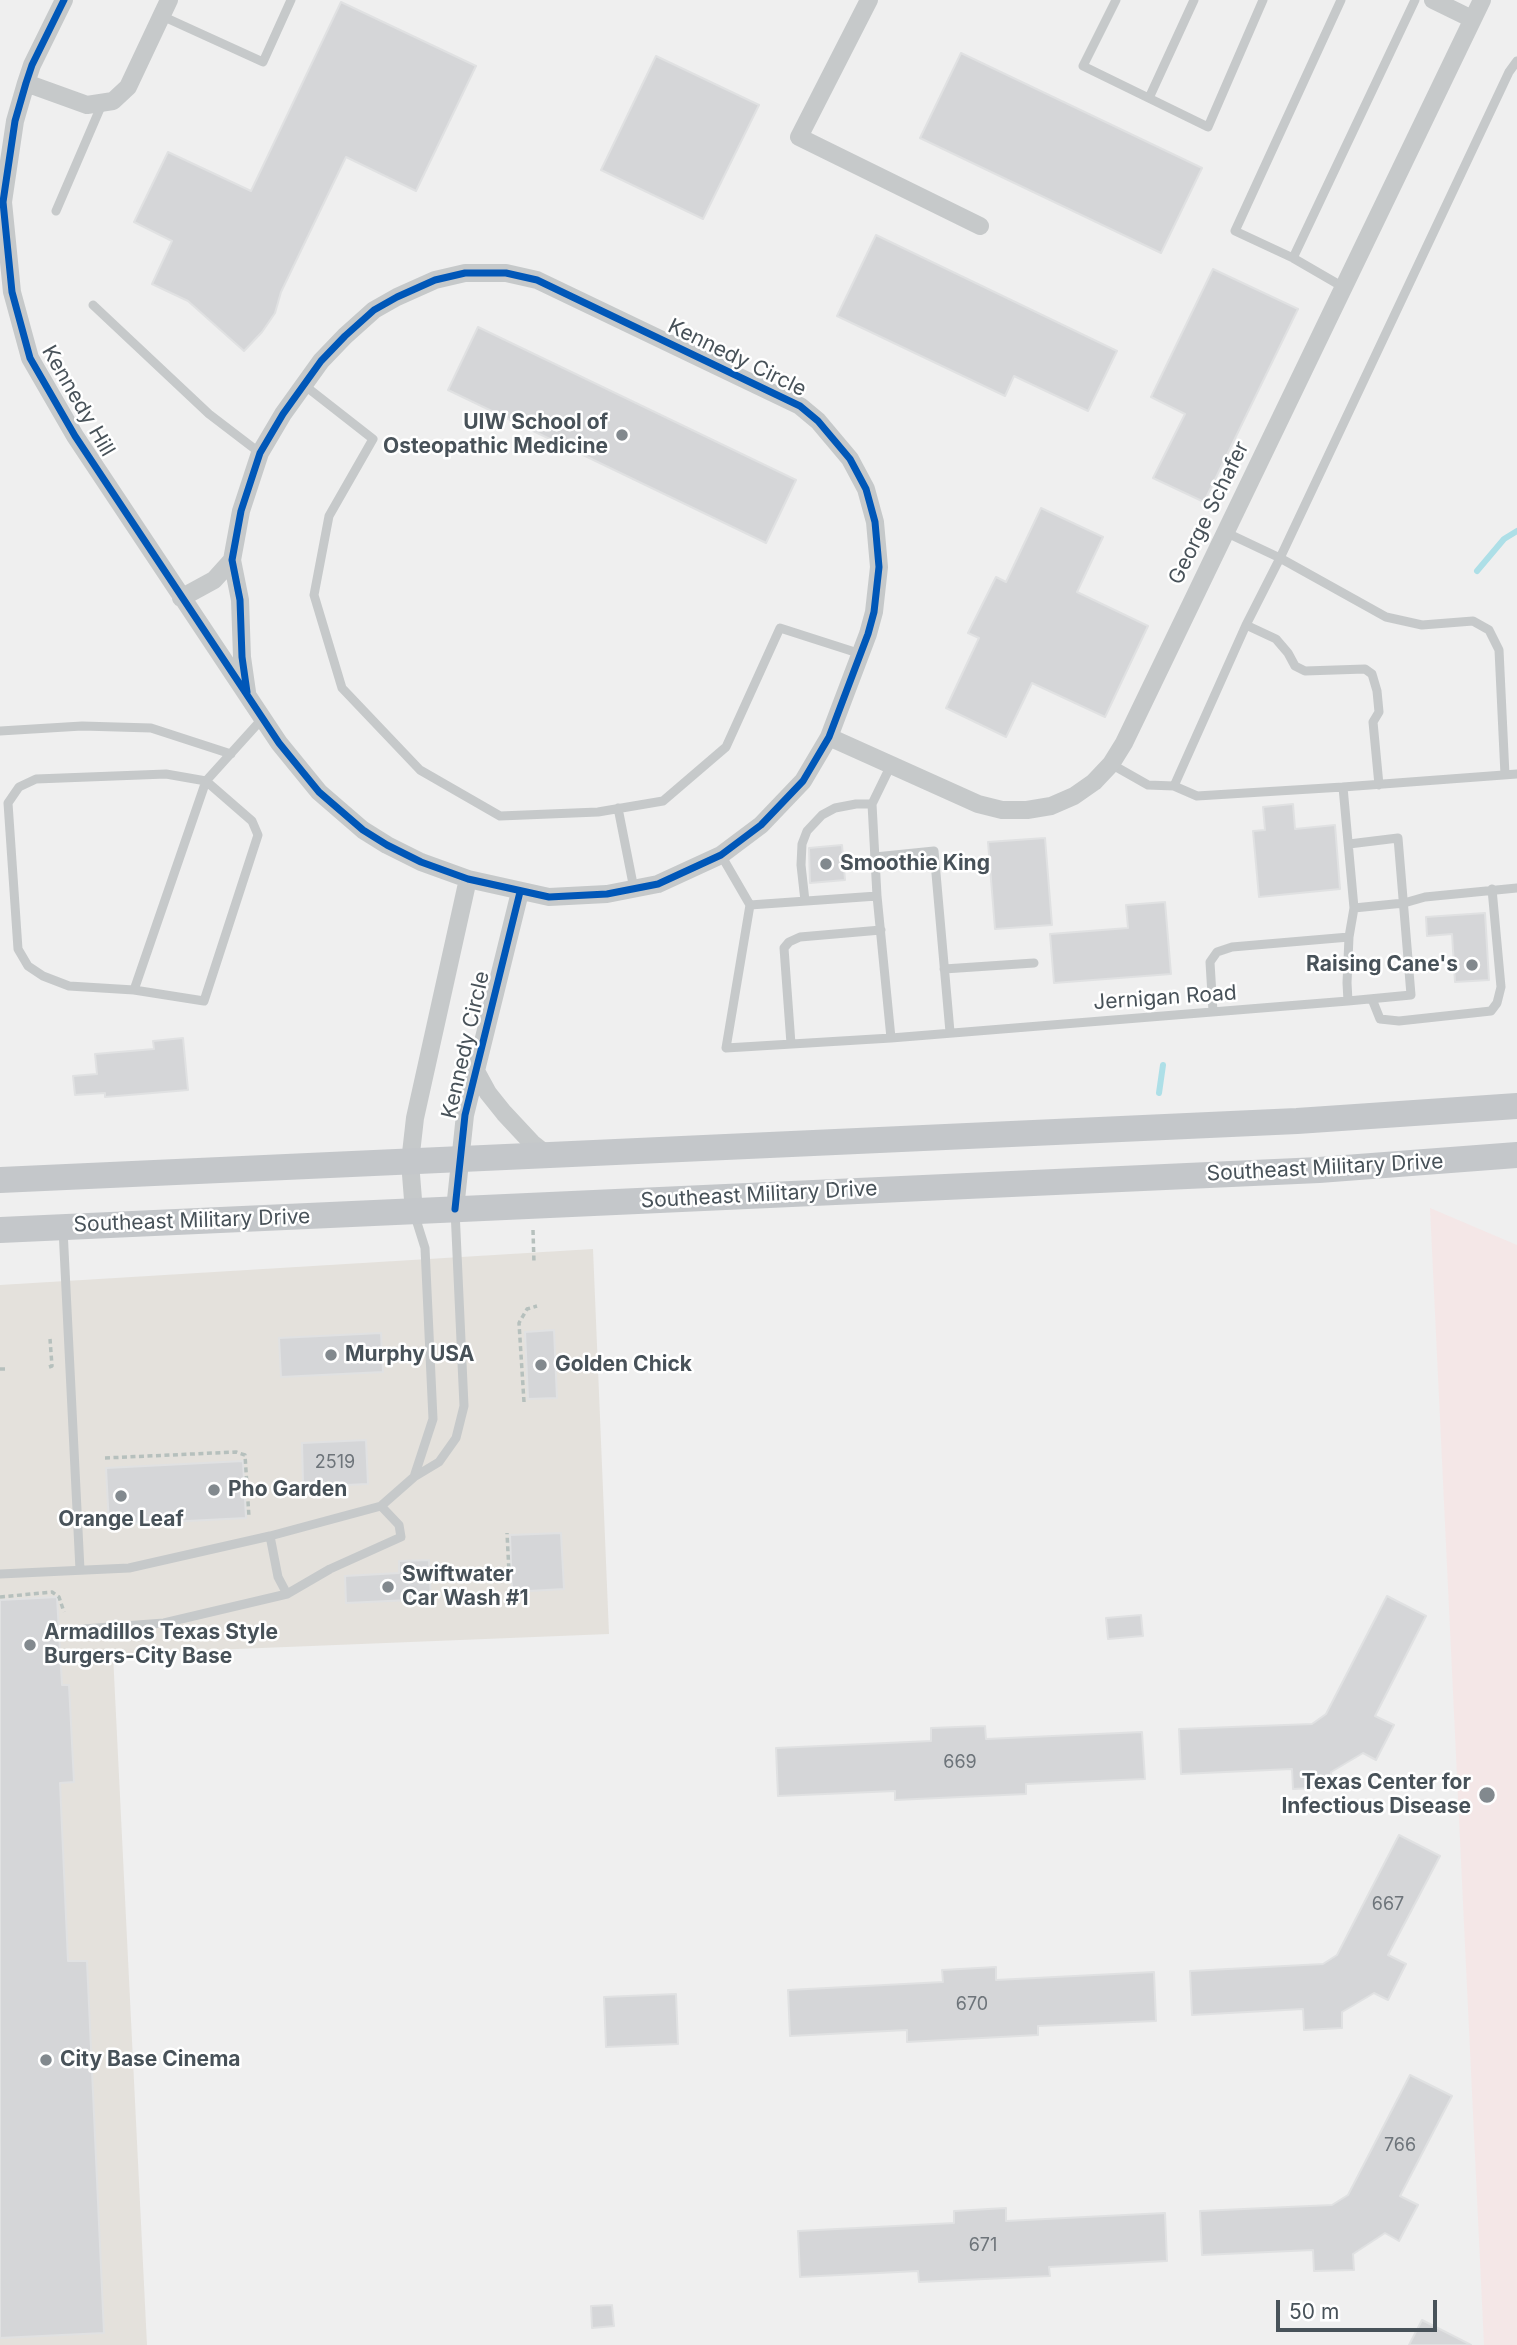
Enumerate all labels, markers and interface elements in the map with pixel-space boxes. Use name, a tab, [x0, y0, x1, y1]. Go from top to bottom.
street label: Kennedy Circle	[664, 314, 810, 402]
street label: Kennedy Hill	[36, 341, 120, 461]
place label: UIW School of Osteopathic Medicine	[383, 410, 608, 460]
marker: UIW School of Osteopathic Medicine	[614, 427, 630, 443]
street label: George Schafer	[1163, 437, 1255, 589]
place label: Smoothie King	[840, 851, 990, 877]
marker: Smoothie King	[818, 856, 834, 872]
place label: Raising Cane's	[1306, 952, 1458, 978]
marker: Raising Cane's	[1464, 957, 1480, 973]
street label: Kennedy Circle	[437, 969, 495, 1121]
street label: Jernigan Road	[1092, 980, 1238, 1016]
street label: Southeast Military Drive	[1206, 1149, 1444, 1187]
street label: Southeast Military Drive	[640, 1176, 878, 1214]
street label: Southeast Military Drive	[73, 1204, 311, 1238]
place label: Murphy USA	[345, 1342, 474, 1368]
marker: Murphy USA	[323, 1347, 339, 1363]
place label: Golden Chick	[555, 1352, 692, 1378]
marker: Golden Chick	[533, 1357, 549, 1373]
house number: 2519	[315, 1452, 355, 1474]
place label: Pho Garden	[228, 1477, 347, 1503]
marker: Pho Garden	[206, 1482, 222, 1498]
marker: Orange Leaf	[113, 1488, 129, 1504]
place label: Orange Leaf	[58, 1507, 184, 1533]
place label: Swiftwater Car Wash #1	[402, 1562, 529, 1612]
marker: Swiftwater Car Wash #1	[380, 1579, 396, 1595]
place label: Armadillos Texas Style Burgers-City Base	[44, 1620, 278, 1670]
marker: Armadillos Texas Style Burgers-City Base	[22, 1637, 38, 1653]
house number: 669	[943, 1752, 977, 1774]
place label: Texas Center for Infectious Disease	[1281, 1770, 1471, 1820]
marker: Texas Center for Infectious Disease	[1477, 1785, 1497, 1805]
house number: 667	[1372, 1894, 1404, 1916]
house number: 670	[956, 1994, 988, 2016]
place label: City Base Cinema	[60, 2047, 240, 2073]
marker: City Base Cinema	[38, 2052, 54, 2068]
house number: 766	[1384, 2135, 1416, 2157]
house number: 671	[969, 2235, 997, 2257]
scale bar	[1279, 2286, 1440, 2330]
text: 50 m	[1289, 2299, 1339, 2324]

